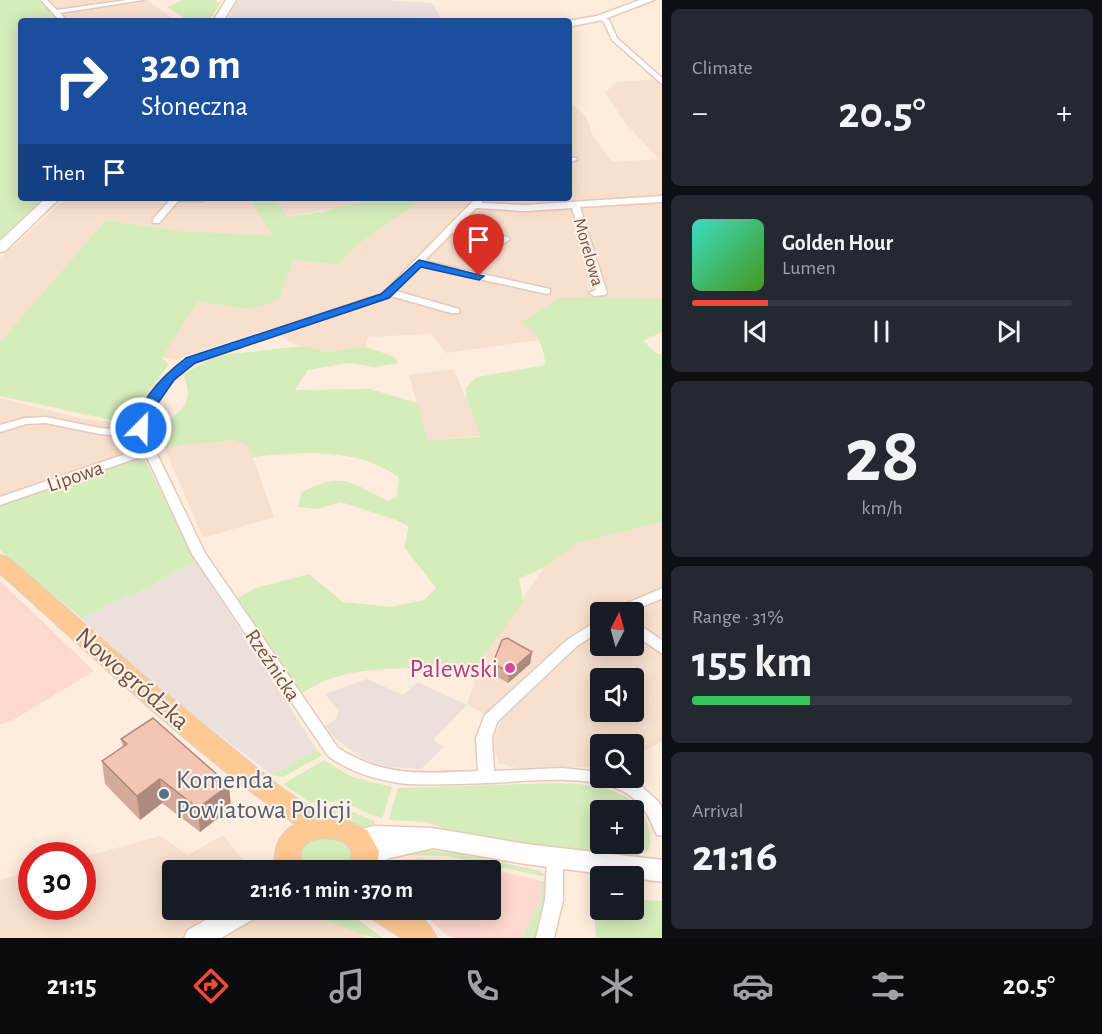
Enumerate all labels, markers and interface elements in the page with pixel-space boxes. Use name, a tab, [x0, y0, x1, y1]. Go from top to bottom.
icon: right	[42, 42, 120, 120]
text: 320 m	[141, 44, 241, 86]
text: Climate	[692, 58, 753, 78]
text: 20.5°	[838, 91, 926, 136]
text: Słoneczna	[141, 93, 248, 120]
text: −	[692, 97, 708, 130]
text: +	[1056, 97, 1072, 130]
icon: arrive	[98, 156, 131, 189]
text: Then	[42, 162, 86, 184]
pin	[453, 214, 504, 276]
street label: Morelowa	[570, 216, 606, 288]
icon: arrive	[462, 223, 495, 256]
text: Golden Hour	[782, 232, 893, 254]
text: Lumen	[782, 258, 836, 278]
icon: previous	[739, 315, 772, 348]
icon: pause	[865, 315, 898, 348]
icon: next	[992, 315, 1025, 348]
position arrow	[109, 396, 173, 460]
text: 28	[844, 418, 920, 496]
street label: Lipowa	[44, 457, 106, 496]
text: km/h	[861, 498, 903, 518]
north arrow	[590, 602, 644, 656]
map controls	[590, 602, 644, 920]
text: Range · 31%	[692, 607, 784, 627]
street label: Nowogródzka	[71, 623, 194, 735]
street label: Rzeźnicka	[241, 626, 304, 705]
text: 155 km	[692, 640, 812, 685]
place label: Palewski	[409, 656, 498, 682]
marker: Palewski	[503, 661, 517, 675]
button: sound	[590, 668, 644, 722]
button: search	[590, 734, 644, 788]
place label: Komenda Powiatowa Policji	[176, 767, 352, 823]
marker: Komenda Powiatowa Policji	[157, 787, 171, 801]
button: +	[590, 800, 644, 854]
text: Arrival	[692, 801, 743, 821]
text: 21:16	[692, 834, 778, 879]
speed limit sign: 30	[18, 842, 96, 920]
button: −	[590, 866, 644, 920]
text: 21:16 · 1 min · 370 m	[250, 879, 413, 901]
icon: directions	[190, 965, 232, 1007]
icon: music	[326, 965, 368, 1007]
icon: phone	[461, 965, 503, 1007]
icon: climate	[596, 965, 638, 1007]
icon: car	[732, 965, 774, 1007]
icon: filters	[867, 965, 909, 1007]
text: 21:15	[47, 972, 97, 999]
text: 20.5°	[1003, 972, 1055, 999]

